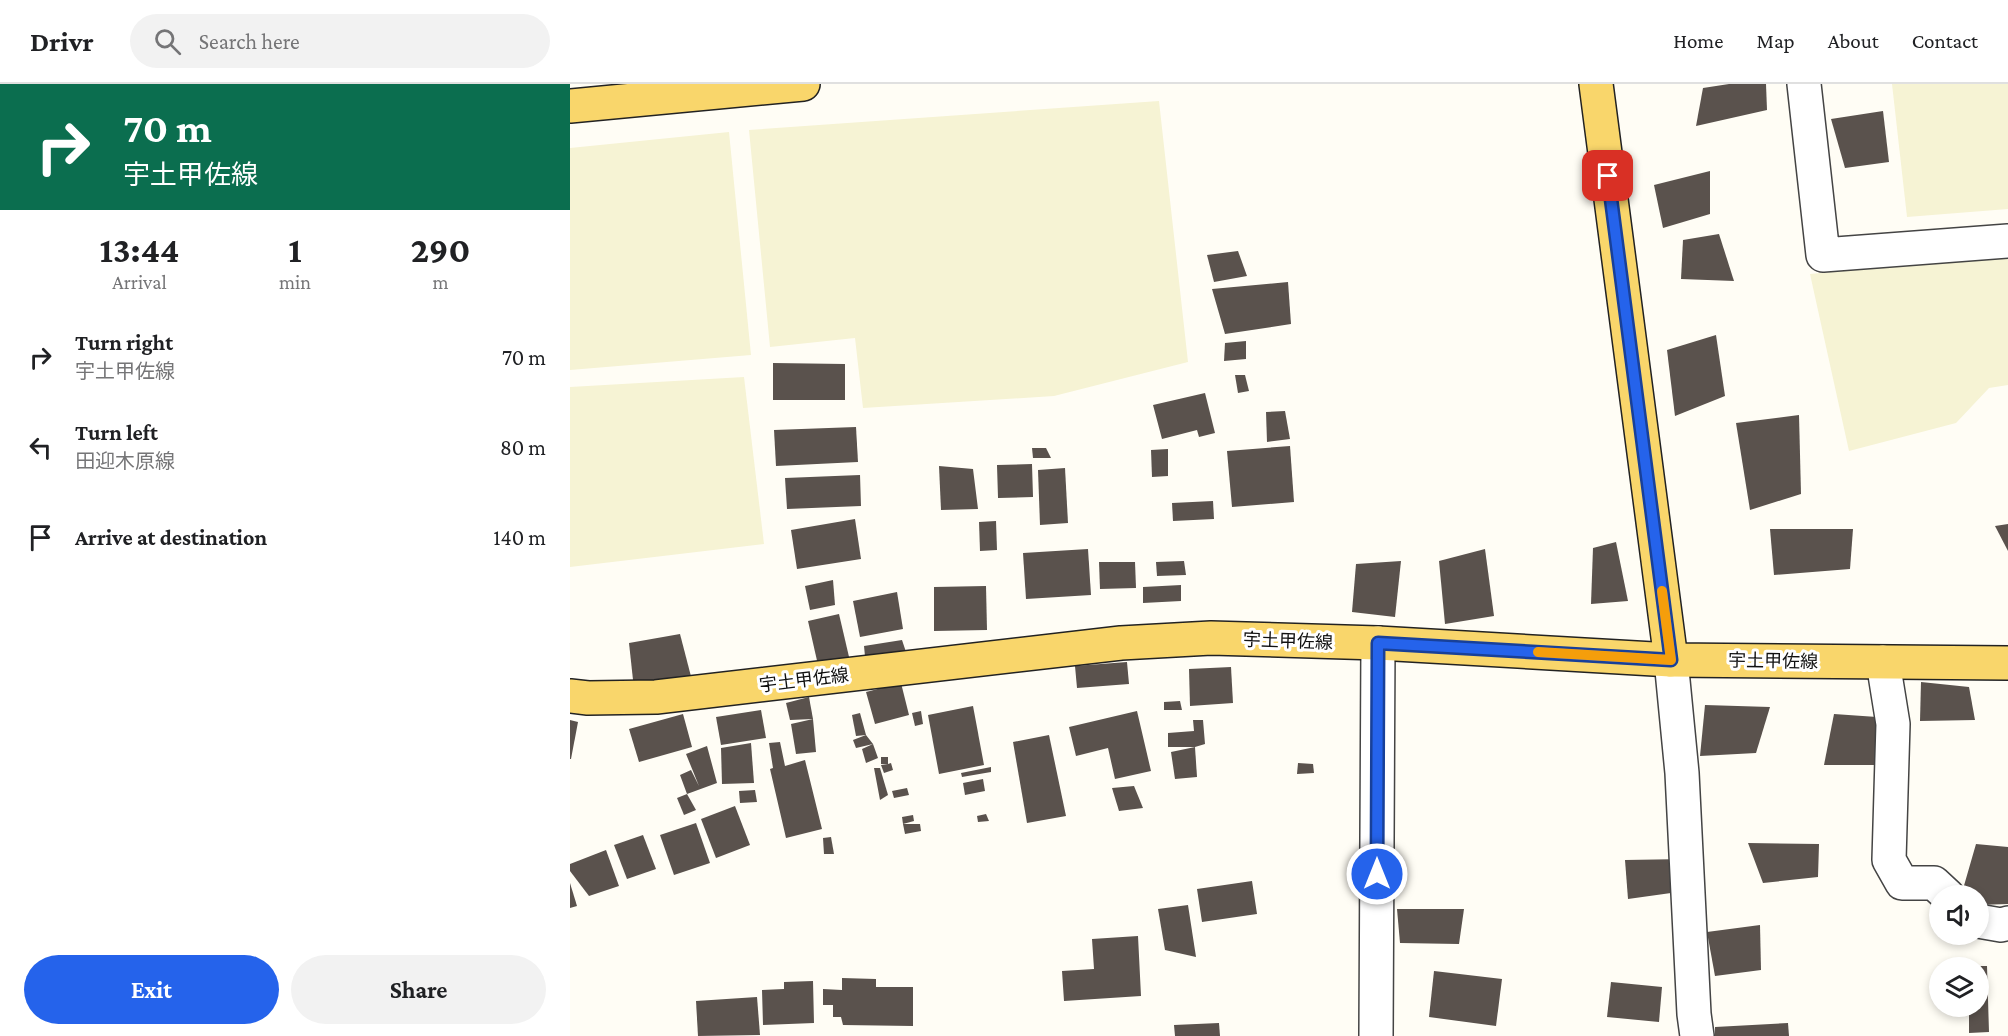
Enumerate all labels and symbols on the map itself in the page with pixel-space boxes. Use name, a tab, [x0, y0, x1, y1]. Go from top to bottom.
pin	[1582, 150, 1633, 201]
street label: 宇土甲佐線	[1243, 629, 1333, 653]
street label: 宇土甲佐線	[1728, 650, 1818, 672]
street label: 宇土甲佐線	[758, 665, 850, 695]
position arrow	[1345, 842, 1409, 906]

